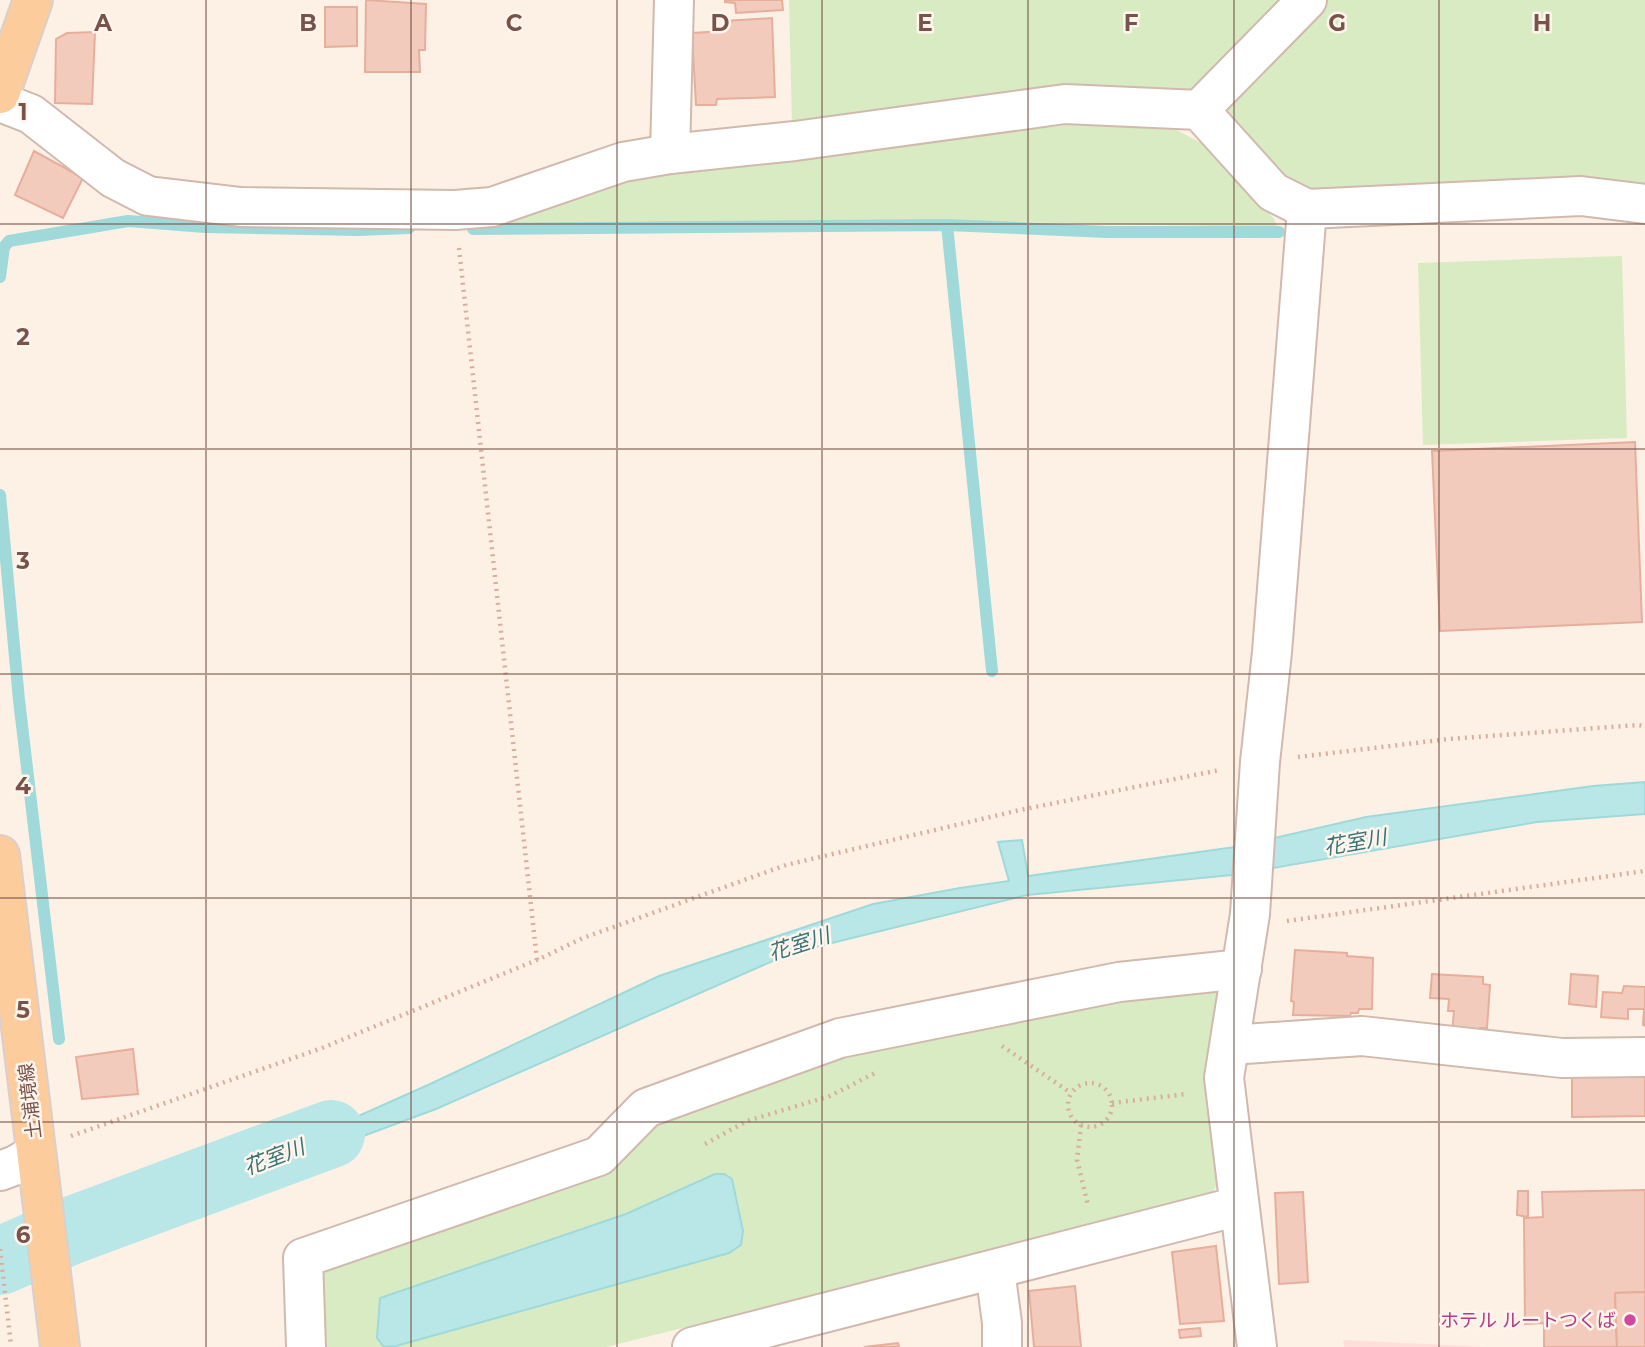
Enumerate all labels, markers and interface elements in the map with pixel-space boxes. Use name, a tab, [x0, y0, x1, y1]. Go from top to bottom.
text: A	[93, 9, 112, 37]
text: B	[299, 9, 317, 37]
text: C	[506, 9, 523, 37]
text: D	[711, 9, 730, 37]
text: E	[917, 9, 933, 37]
text: F	[1124, 9, 1139, 37]
text: G	[1328, 9, 1346, 37]
text: H	[1533, 9, 1551, 37]
text: 1	[18, 98, 28, 126]
text: 2	[16, 323, 30, 351]
text: 3	[15, 547, 30, 575]
text: 4	[15, 772, 31, 800]
water label: 花室川	[1322, 824, 1390, 860]
water label: 花室川	[765, 922, 835, 966]
text: 5	[16, 996, 30, 1024]
street label: 土浦境線	[14, 1062, 46, 1140]
water label: 花室川	[240, 1133, 310, 1180]
text: 6	[16, 1221, 31, 1249]
place label: ホテル ルートつくば	[1440, 1309, 1616, 1332]
marker: ホテル ルートつくば	[1622, 1312, 1638, 1328]

